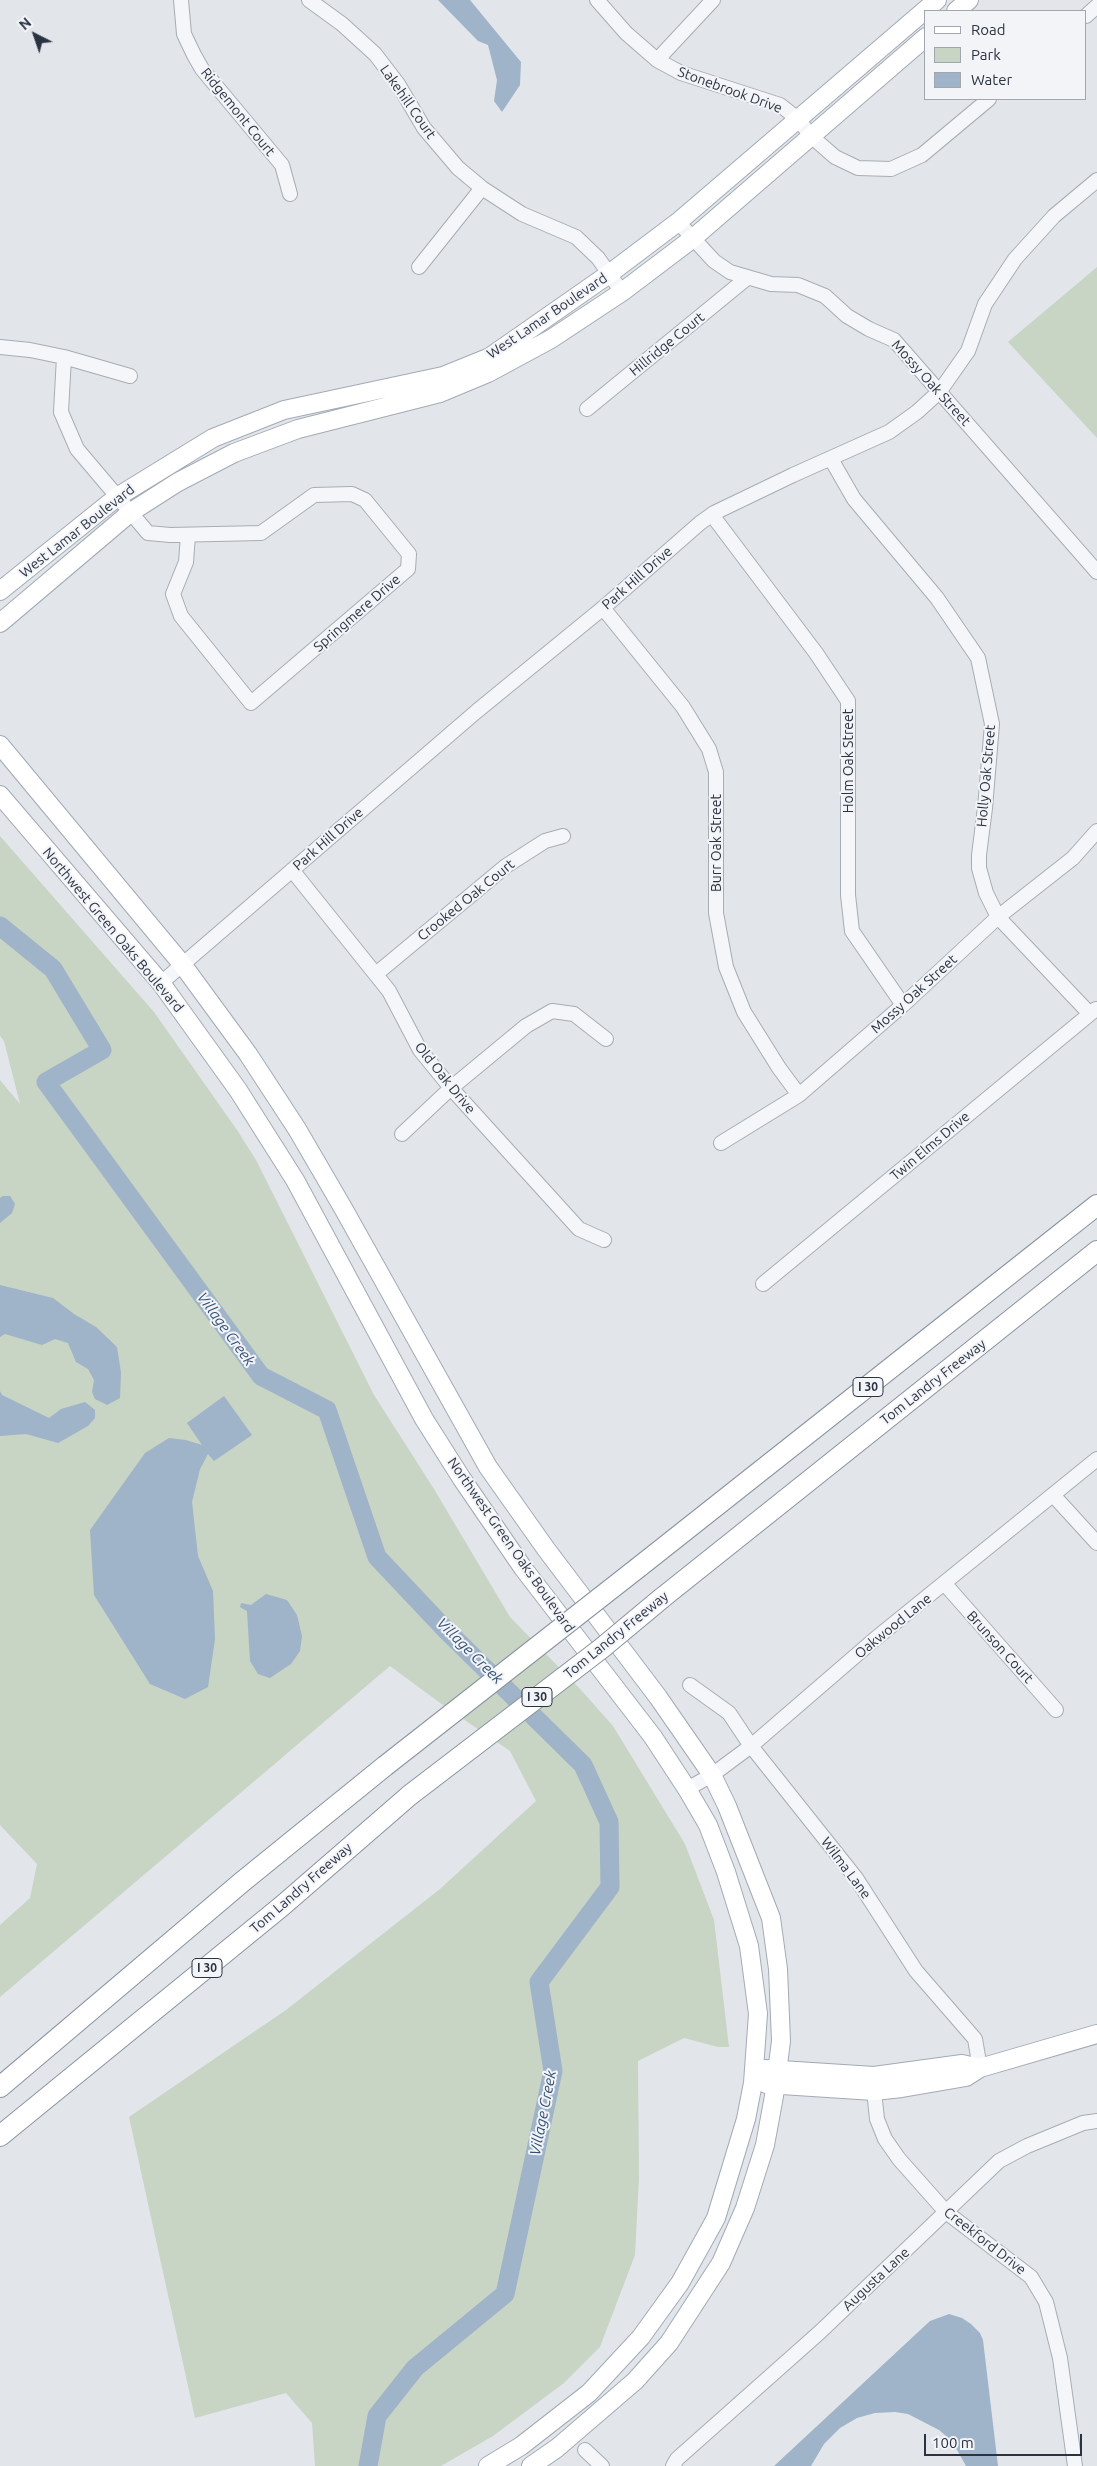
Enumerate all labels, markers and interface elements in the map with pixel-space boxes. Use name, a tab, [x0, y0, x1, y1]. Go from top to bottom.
north arrow	[10, 10, 60, 60]
legend	[924, 10, 1087, 100]
text: N	[16, 14, 34, 33]
text: Road	[971, 21, 1006, 38]
text: Park	[971, 46, 1001, 63]
street label: Lakehill Court	[376, 62, 440, 142]
street label: Stonebrook Drive	[675, 63, 785, 117]
street label: Ridgemont Court	[197, 64, 279, 160]
text: Water	[971, 71, 1012, 88]
street label: West Lamar Boulevard	[484, 270, 610, 362]
street label: Hillridge Court	[626, 309, 708, 379]
street label: Mossy Oak Street	[888, 337, 974, 429]
street label: West Lamar Boulevard	[16, 481, 138, 581]
street label: Park Hill Drive	[598, 543, 676, 613]
street label: Springmere Drive	[310, 571, 404, 655]
street label: Holm Oak Street	[840, 709, 856, 813]
street label: Holly Oak Street	[973, 724, 999, 828]
street label: Burr Oak Street	[708, 794, 724, 892]
street label: Park Hill Drive	[289, 804, 367, 874]
street label: Northwest Green Oaks Boulevard	[39, 844, 187, 1016]
street label: Crooked Oak Court	[414, 856, 518, 944]
street label: Mossy Oak Street	[868, 951, 960, 1037]
street label: Old Oak Drive	[411, 1039, 479, 1117]
street label: Twin Elms Drive	[887, 1108, 973, 1184]
water label: Village Creek	[193, 1289, 259, 1369]
street label: Tom Landry Freeway	[877, 1336, 989, 1428]
road number: I 30	[853, 1378, 883, 1396]
street label: Northwest Green Oaks Boulevard	[444, 1454, 578, 1636]
street label: Tom Landry Freeway	[560, 1588, 672, 1682]
street label: Oakwood Lane	[851, 1590, 935, 1662]
street label: Brunson Court	[963, 1607, 1037, 1687]
water label: Village Creek	[433, 1614, 507, 1688]
road number: I 30	[522, 1688, 552, 1706]
street label: Wilma Lane	[817, 1834, 875, 1902]
street label: Tom Landry Freeway	[247, 1839, 355, 1937]
road number: I 30	[192, 1959, 222, 1978]
water label: Village Creek	[526, 2069, 560, 2157]
street label: Creekford Drive	[941, 2204, 1029, 2278]
street label: Augusta Lane	[839, 2244, 913, 2314]
scale bar	[927, 2424, 1084, 2456]
text: 100 m	[932, 2434, 974, 2451]

